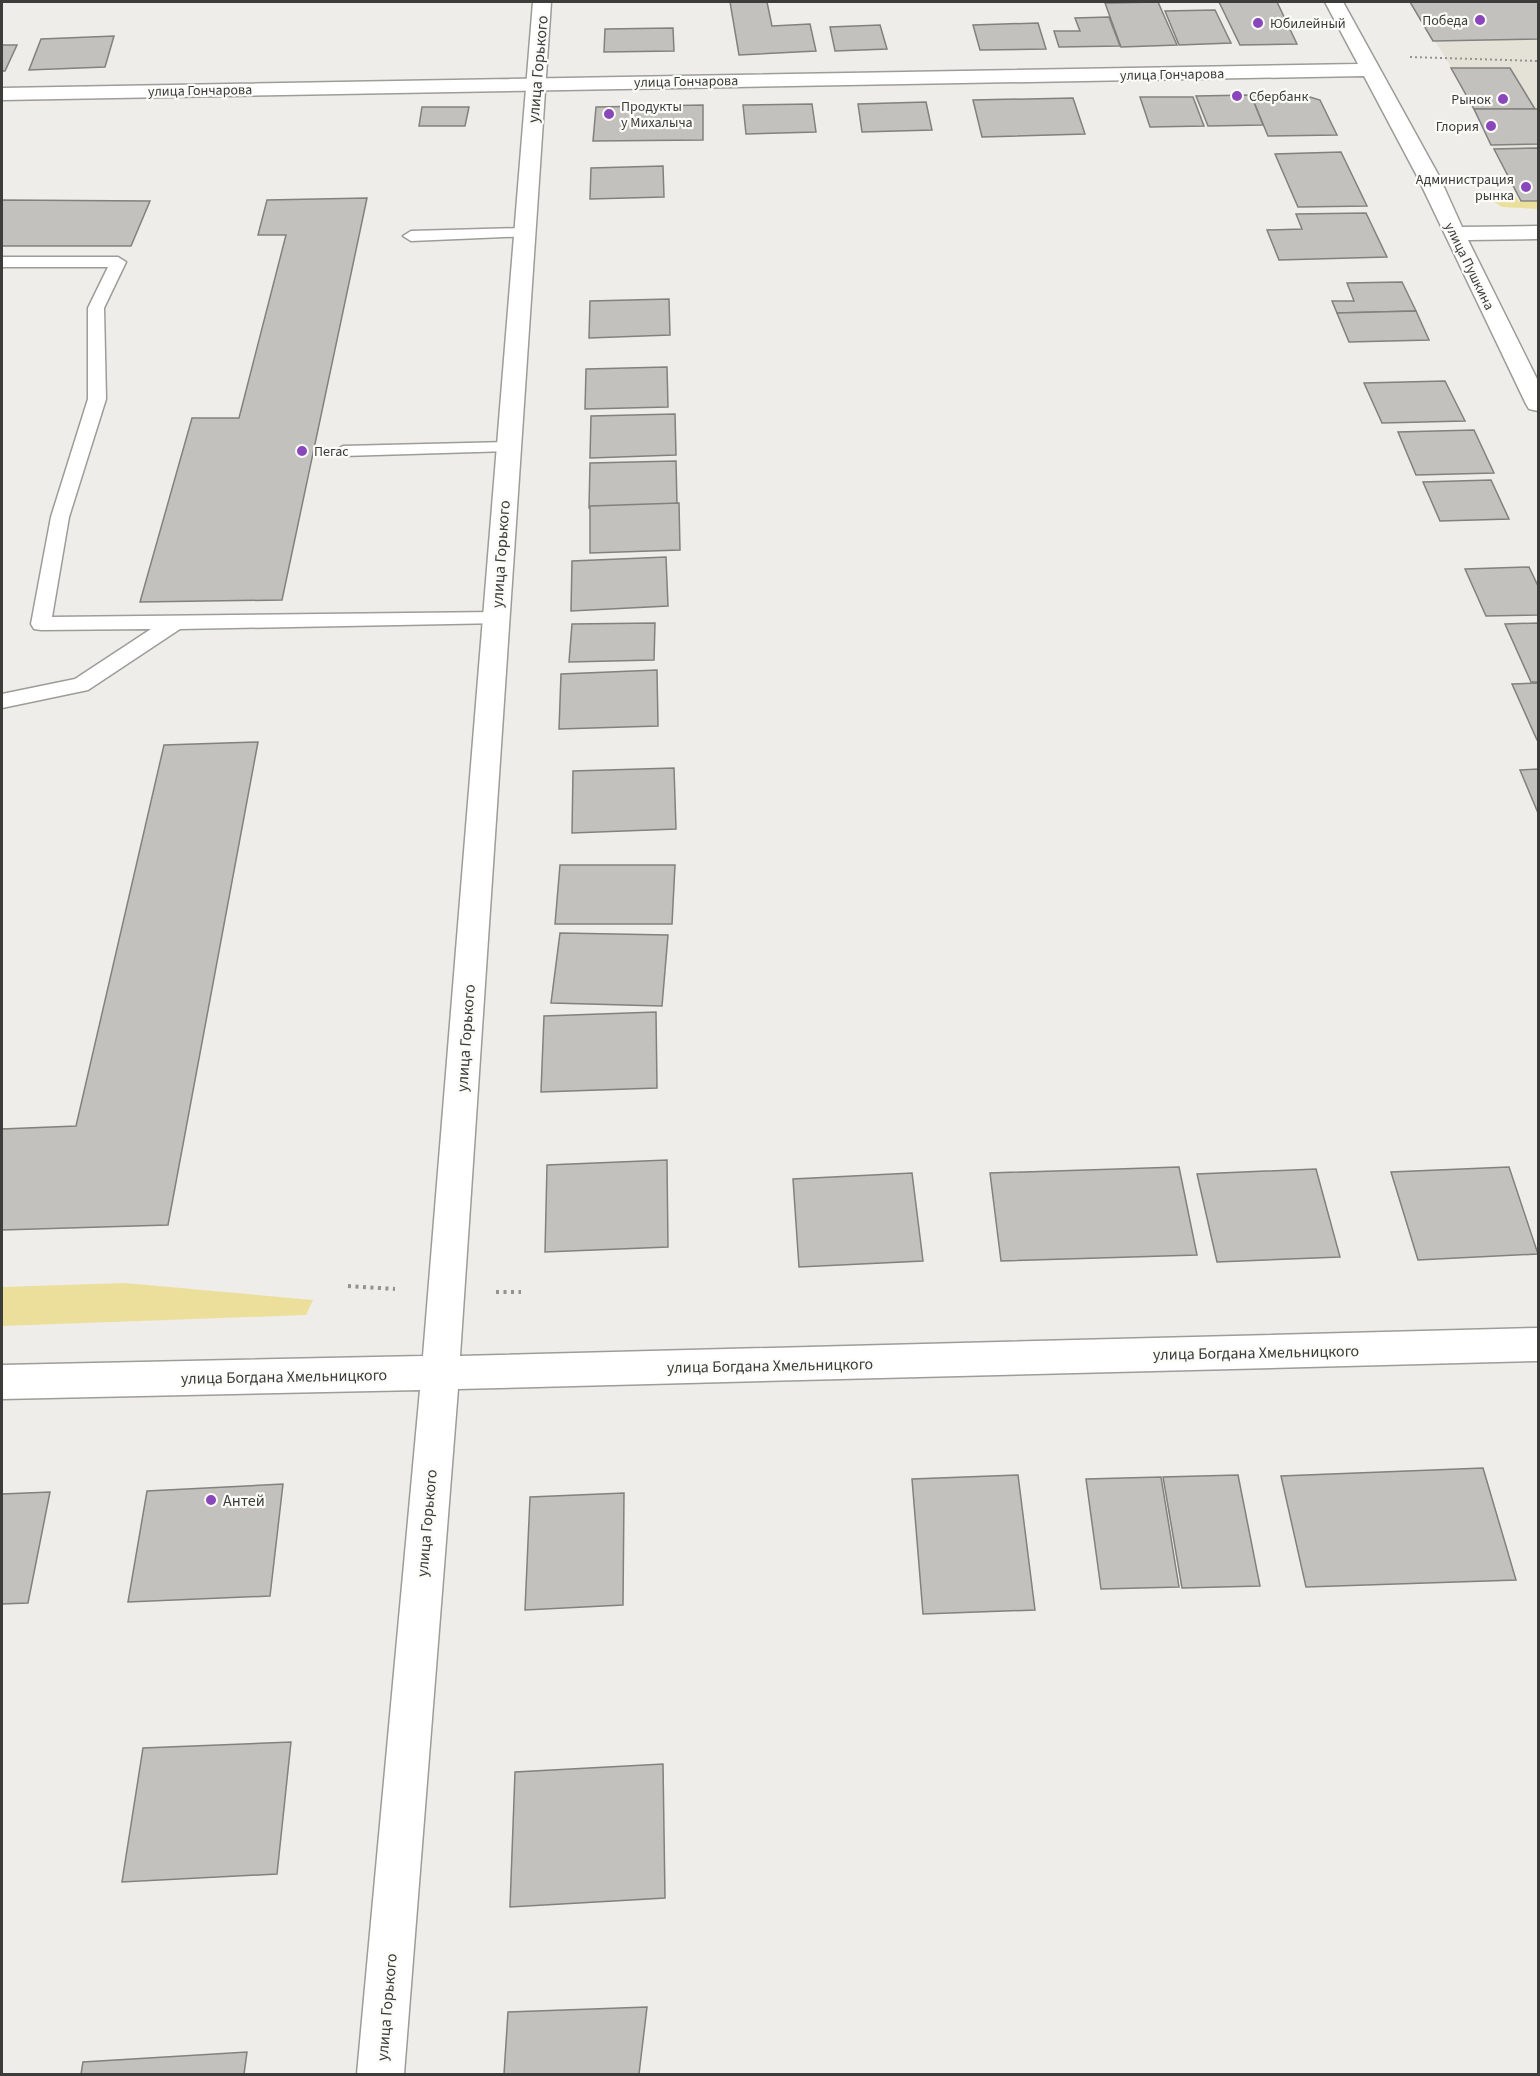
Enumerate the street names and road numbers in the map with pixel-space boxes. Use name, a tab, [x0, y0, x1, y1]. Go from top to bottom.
street label: улица Горького	[522, 14, 554, 124]
street label: улица Гончарова	[1120, 64, 1224, 86]
street label: улица Гончарова	[634, 71, 738, 93]
street label: улица Гончарова	[148, 80, 252, 102]
street label: улица Пушкина	[1439, 219, 1499, 314]
street label: улица Горького	[486, 500, 516, 609]
street label: улица Горького	[451, 984, 481, 1093]
street label: улица Богдана Хмельницкого	[1153, 1340, 1359, 1366]
street label: улица Богдана Хмельницкого	[667, 1353, 873, 1379]
street label: улица Богдана Хмельницкого	[181, 1364, 387, 1390]
street label: улица Горького	[411, 1468, 443, 1578]
street label: улица Горького	[371, 1952, 403, 2062]

